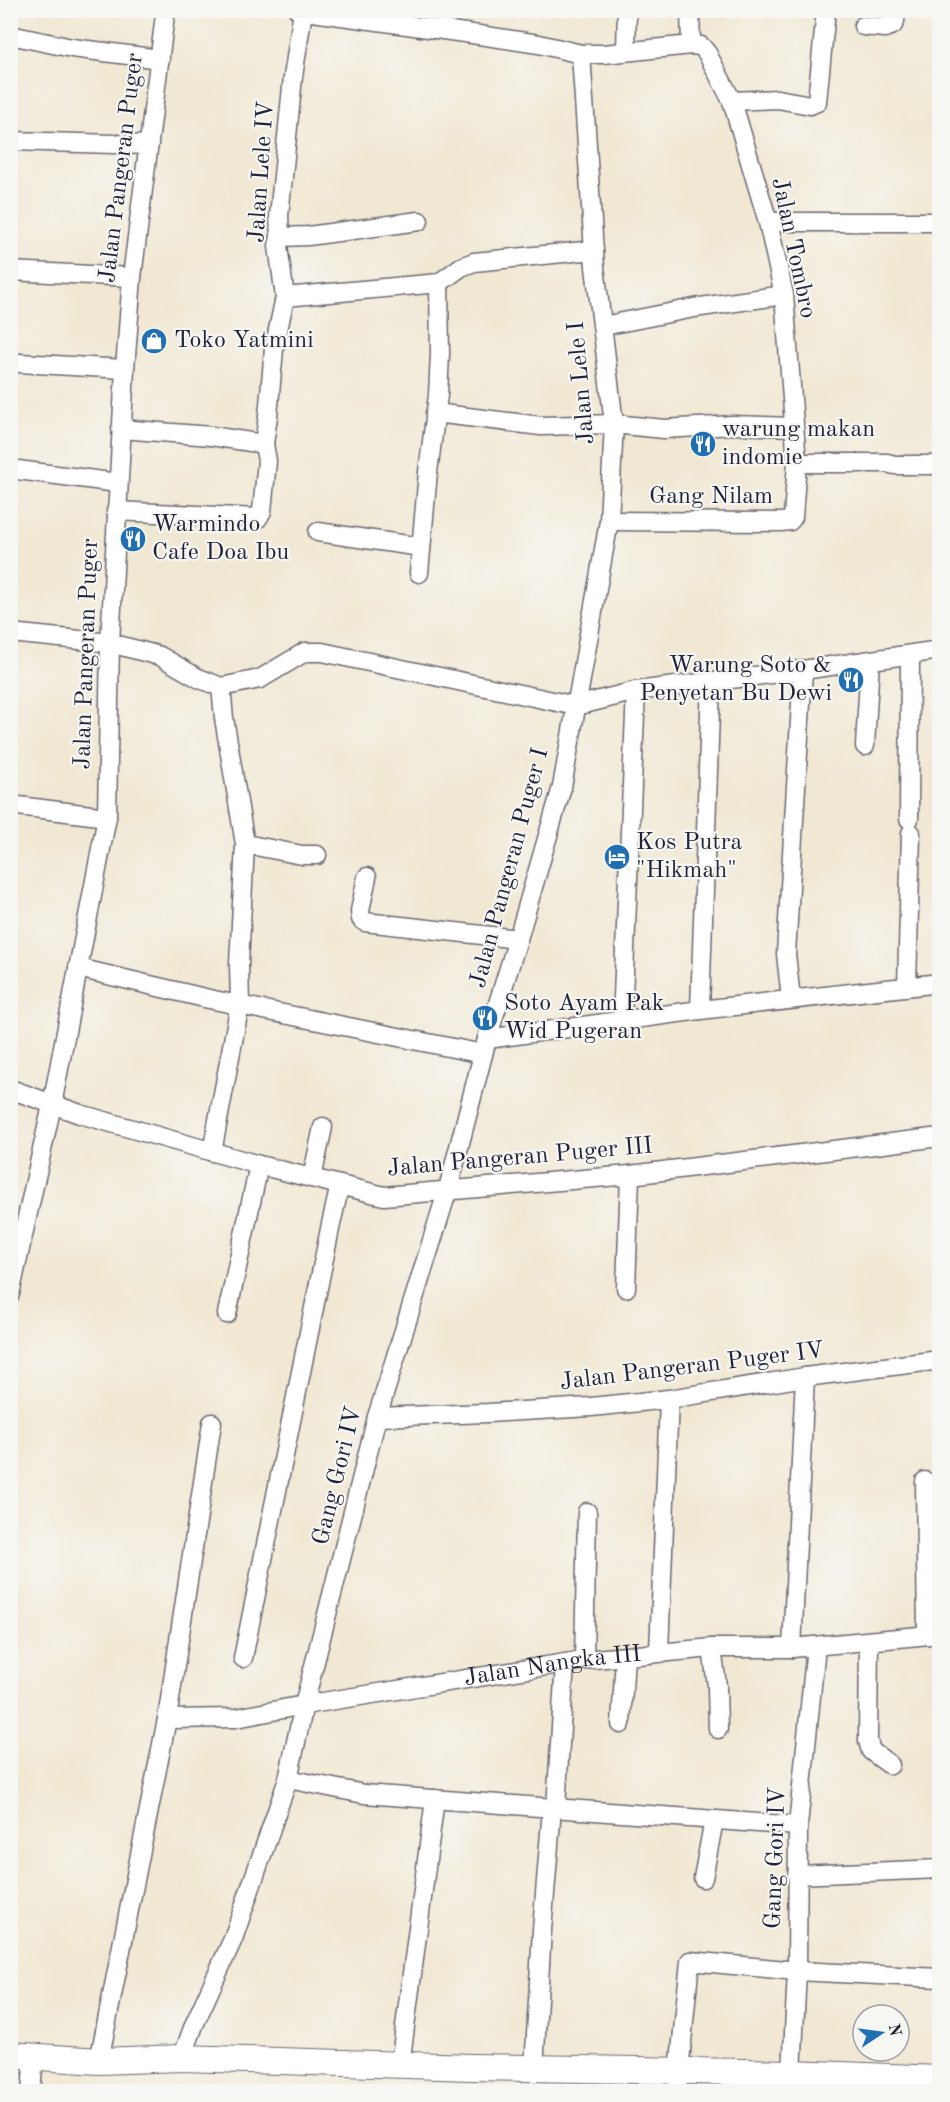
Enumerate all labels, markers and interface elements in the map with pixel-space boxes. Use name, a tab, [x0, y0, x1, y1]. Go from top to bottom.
street label: Jalan Pangeran Puger	[96, 52, 148, 284]
street label: Jalan Lele IV	[245, 100, 279, 244]
street label: Jalan Tombro	[766, 175, 820, 321]
street label: Jalan Lele I	[565, 320, 599, 446]
shop icon: Toko Yatmini	[139, 326, 169, 356]
place label: Toko Yatmini	[174, 329, 314, 353]
place label: warung makan indomie	[722, 418, 875, 470]
restaurant icon: warung makan indomie	[688, 429, 718, 459]
street label: Gang Nilam	[649, 485, 773, 509]
place label: Warmindo Cafe Doa Ibu	[152, 513, 290, 565]
restaurant icon: Warmindo Cafe Doa Ibu	[118, 524, 148, 554]
street label: Jalan Pangeran Puger	[71, 538, 103, 770]
place label: Warung Soto & Penyetan Bu Dewi	[639, 654, 832, 706]
restaurant icon: Warung Soto & Penyetan Bu Dewi	[836, 665, 866, 695]
street label: Jalan Pangeran Puger I	[466, 745, 554, 991]
place label: Kos Putra "Hikmah"	[636, 831, 743, 883]
hotel icon: Kos Putra "Hikmah"	[602, 842, 632, 872]
place label: Soto Ayam Pak Wid Pugeran	[504, 992, 664, 1044]
restaurant icon: Soto Ayam Pak Wid Pugeran	[470, 1003, 500, 1033]
street label: Jalan Pangeran Puger III	[386, 1134, 654, 1182]
street label: Jalan Pangeran Puger IV	[559, 1339, 825, 1395]
street label: Gang Gori IV	[309, 1404, 367, 1548]
street label: Jalan Nangka III	[462, 1643, 642, 1691]
street label: Gang Gori IV	[762, 1787, 790, 1929]
north arrow	[851, 2003, 911, 2063]
text: N	[884, 2022, 903, 2039]

